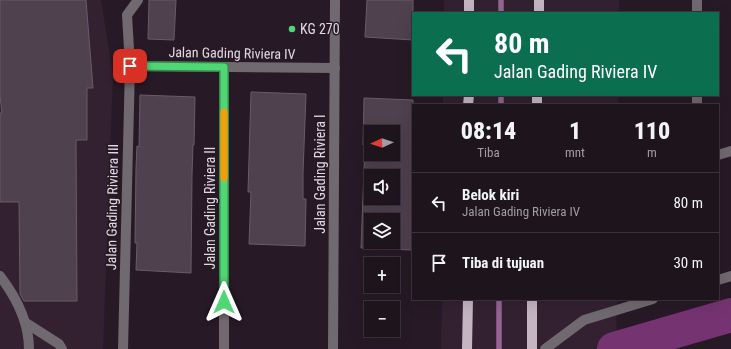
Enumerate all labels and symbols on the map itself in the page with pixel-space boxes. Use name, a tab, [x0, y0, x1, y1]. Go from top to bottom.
place label: KG 270	[300, 21, 340, 37]
marker: KG 270	[287, 24, 297, 34]
street label: Jalan Gading Riviera IV	[168, 44, 296, 62]
pin	[113, 49, 147, 83]
street label: Jalan Gading Riviera I	[312, 114, 328, 234]
north arrow	[364, 125, 400, 161]
street label: Jalan Gading Riviera III	[103, 144, 121, 270]
street label: Jalan Gading Riviera II	[202, 147, 218, 269]
position arrow	[203, 281, 245, 323]

